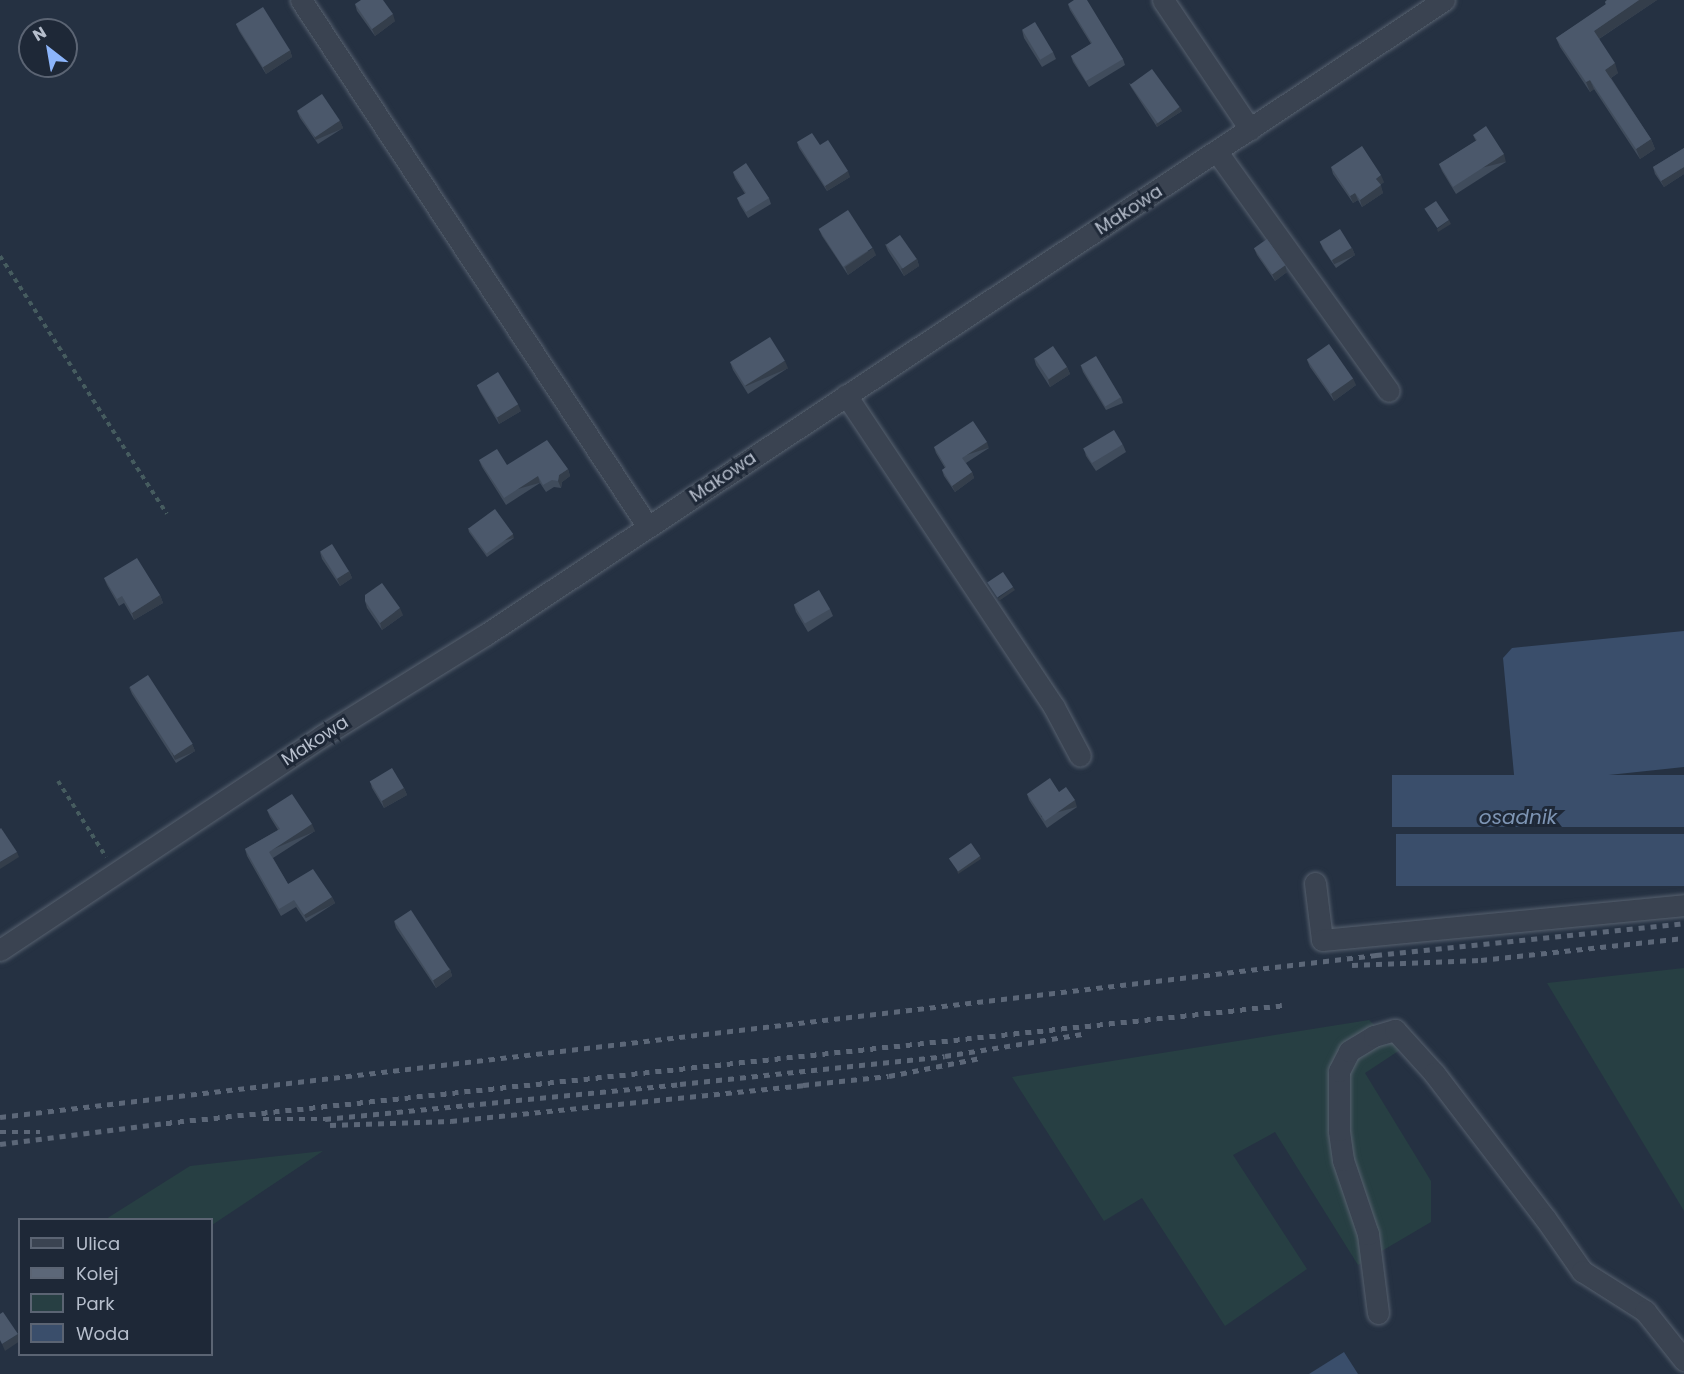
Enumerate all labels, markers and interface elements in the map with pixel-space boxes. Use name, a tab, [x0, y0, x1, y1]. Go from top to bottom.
north arrow	[18, 18, 78, 78]
text: N	[28, 21, 51, 47]
street label: Makowa	[1092, 180, 1166, 240]
street label: Makowa	[686, 447, 760, 507]
street label: Makowa	[278, 711, 352, 771]
water label: osadnik	[1479, 805, 1557, 829]
legend	[18, 1218, 213, 1356]
text: Ulica	[76, 1231, 120, 1256]
text: Kolej	[76, 1261, 118, 1286]
text: Park	[76, 1291, 115, 1316]
text: Woda	[76, 1321, 129, 1346]

